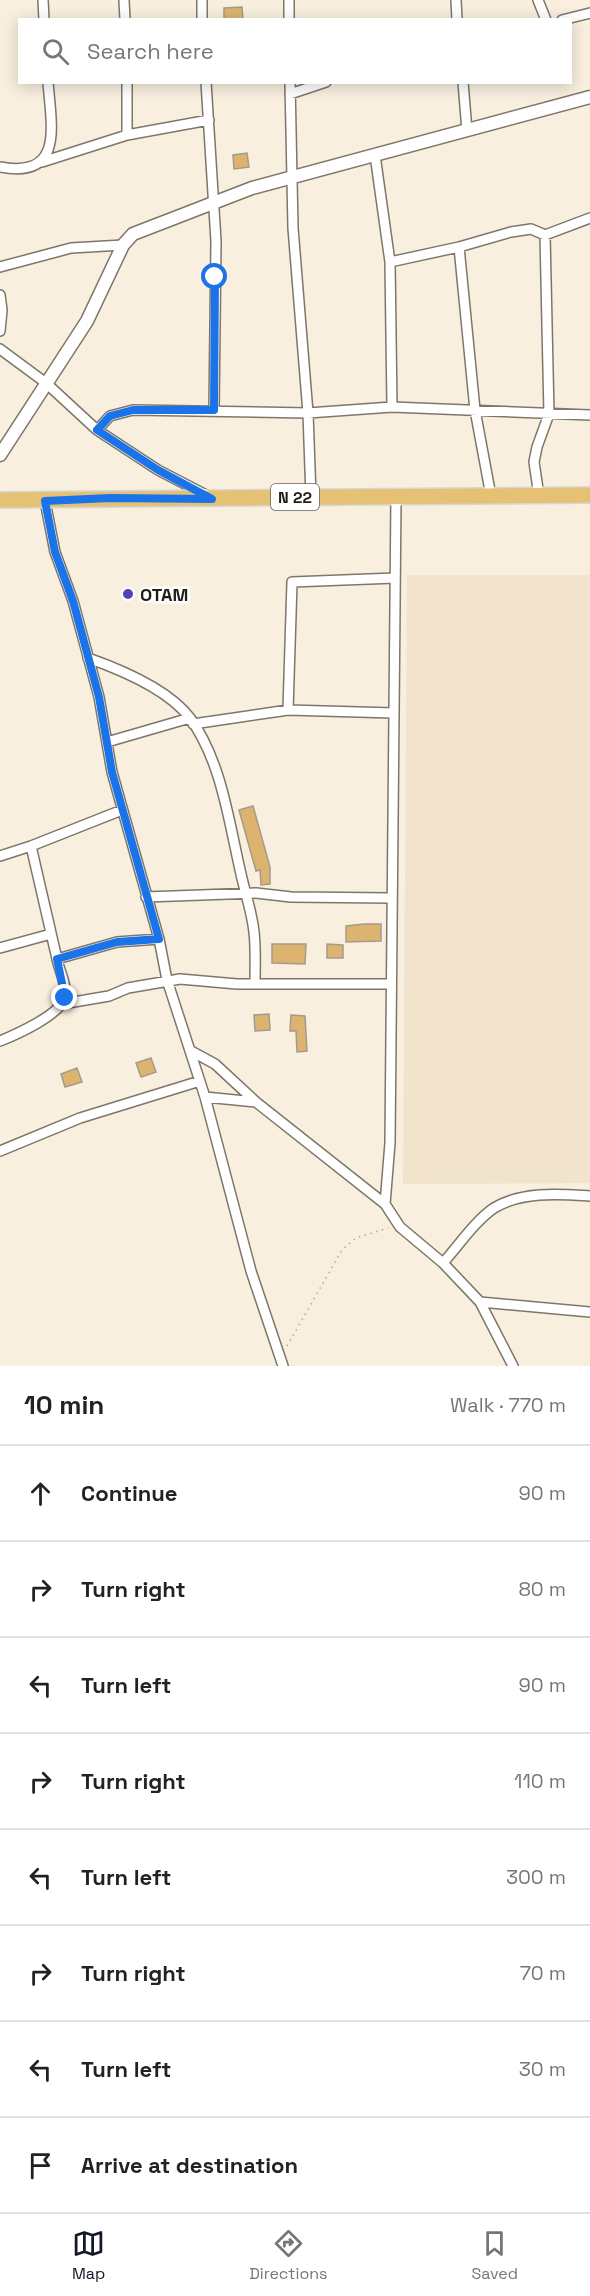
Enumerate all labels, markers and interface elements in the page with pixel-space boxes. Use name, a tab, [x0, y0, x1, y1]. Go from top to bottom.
search box	[18, 18, 572, 84]
icon: search	[39, 35, 72, 68]
text: Search here	[87, 37, 214, 65]
route start	[201, 263, 227, 289]
road number: N 22	[271, 484, 319, 510]
place label: OTAM	[140, 583, 188, 606]
marker: OTAM	[121, 587, 135, 601]
route end	[51, 984, 77, 1010]
text: 10 min	[24, 1388, 104, 1422]
text: Walk · 770 m	[450, 1392, 566, 1418]
icon: ahead	[24, 1477, 57, 1510]
text: Continue	[81, 1479, 177, 1507]
text: 90 m	[519, 1480, 566, 1506]
icon: right	[24, 1573, 57, 1606]
text: Turn right	[81, 1575, 186, 1603]
text: 80 m	[518, 1576, 566, 1602]
icon: left	[24, 1669, 57, 1702]
text: Turn left	[81, 1671, 171, 1699]
text: 90 m	[519, 1672, 566, 1698]
icon: right	[24, 1765, 57, 1798]
text: Turn right	[81, 1767, 186, 1795]
text: 110 m	[514, 1768, 566, 1794]
icon: left	[24, 1861, 57, 1894]
text: Turn left	[81, 1863, 171, 1891]
text: 300 m	[506, 1864, 566, 1890]
icon: right	[24, 1957, 57, 1990]
text: Turn right	[81, 1959, 186, 1987]
text: 70 m	[520, 1960, 566, 1986]
icon: left	[24, 2053, 57, 2086]
text: Turn left	[81, 2055, 171, 2083]
text: 30 m	[519, 2056, 566, 2082]
icon: arrive	[24, 2149, 57, 2182]
text: Arrive at destination	[81, 2151, 298, 2179]
tab: Map	[72, 2227, 105, 2284]
tab: Directions	[249, 2227, 328, 2284]
tab: Saved	[471, 2227, 518, 2284]

